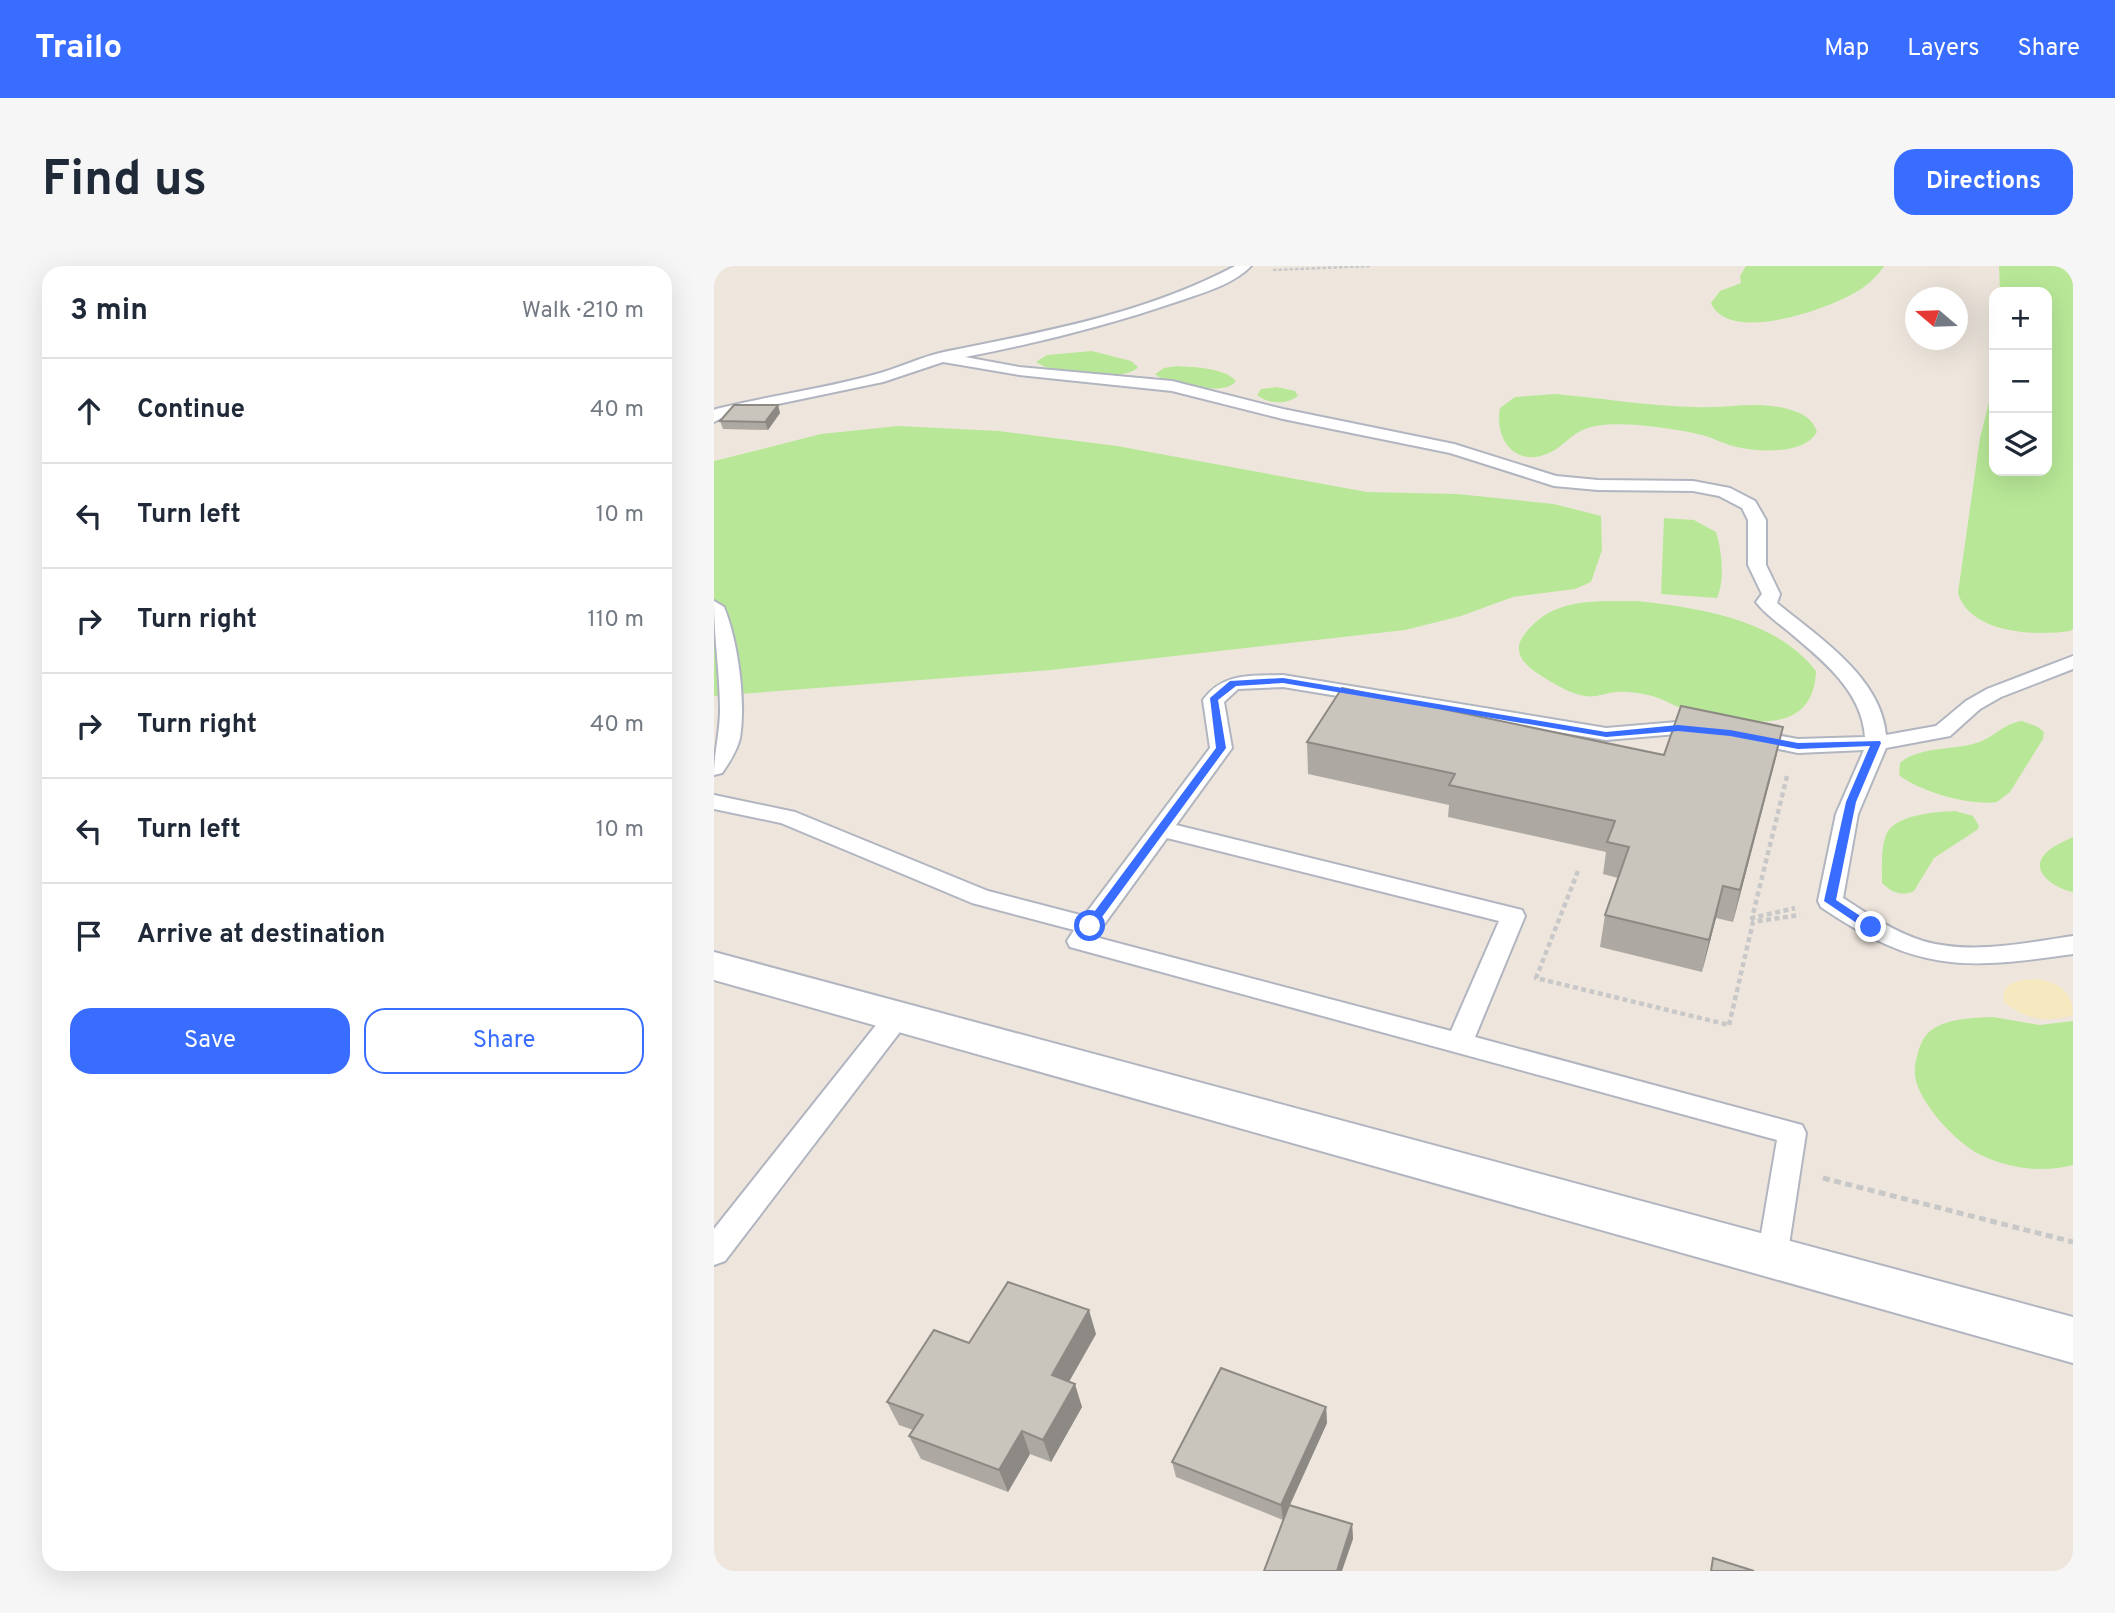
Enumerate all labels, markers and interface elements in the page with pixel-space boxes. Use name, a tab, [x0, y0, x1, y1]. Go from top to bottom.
text: Trailo	[35, 28, 122, 70]
text: Map	[1824, 34, 1869, 64]
text: Layers	[1907, 34, 1979, 64]
text: Share	[2017, 34, 2080, 64]
button: Directions	[1894, 149, 2073, 215]
text: Find us	[42, 151, 207, 213]
north arrow	[1905, 287, 1968, 350]
map controls	[1989, 287, 2052, 476]
button: +	[1989, 287, 2052, 350]
text: 3 min	[70, 293, 148, 330]
text: Walk · 210 m	[522, 297, 644, 326]
button: −	[1989, 350, 2052, 413]
icon: ahead	[70, 392, 108, 430]
text: Continue	[137, 394, 245, 427]
text: 40 m	[590, 396, 644, 425]
button: layers	[1989, 413, 2052, 476]
icon: left	[70, 497, 108, 535]
text: Turn left	[137, 499, 241, 532]
text: 10 m	[596, 501, 644, 530]
icon: right	[70, 602, 108, 640]
text: Turn right	[137, 604, 257, 637]
text: 110 m	[587, 606, 644, 635]
icon: right	[70, 707, 108, 745]
text: Turn right	[137, 709, 257, 742]
text: 40 m	[590, 711, 644, 740]
icon: left	[70, 812, 108, 850]
text: Turn left	[137, 814, 241, 847]
text: 10 m	[596, 816, 644, 845]
route start	[1074, 910, 1105, 941]
route end	[1855, 911, 1886, 942]
icon: arrive	[70, 917, 108, 955]
text: Arrive at destination	[137, 919, 385, 952]
button: Save	[70, 1008, 350, 1074]
button: Share	[364, 1008, 644, 1074]

